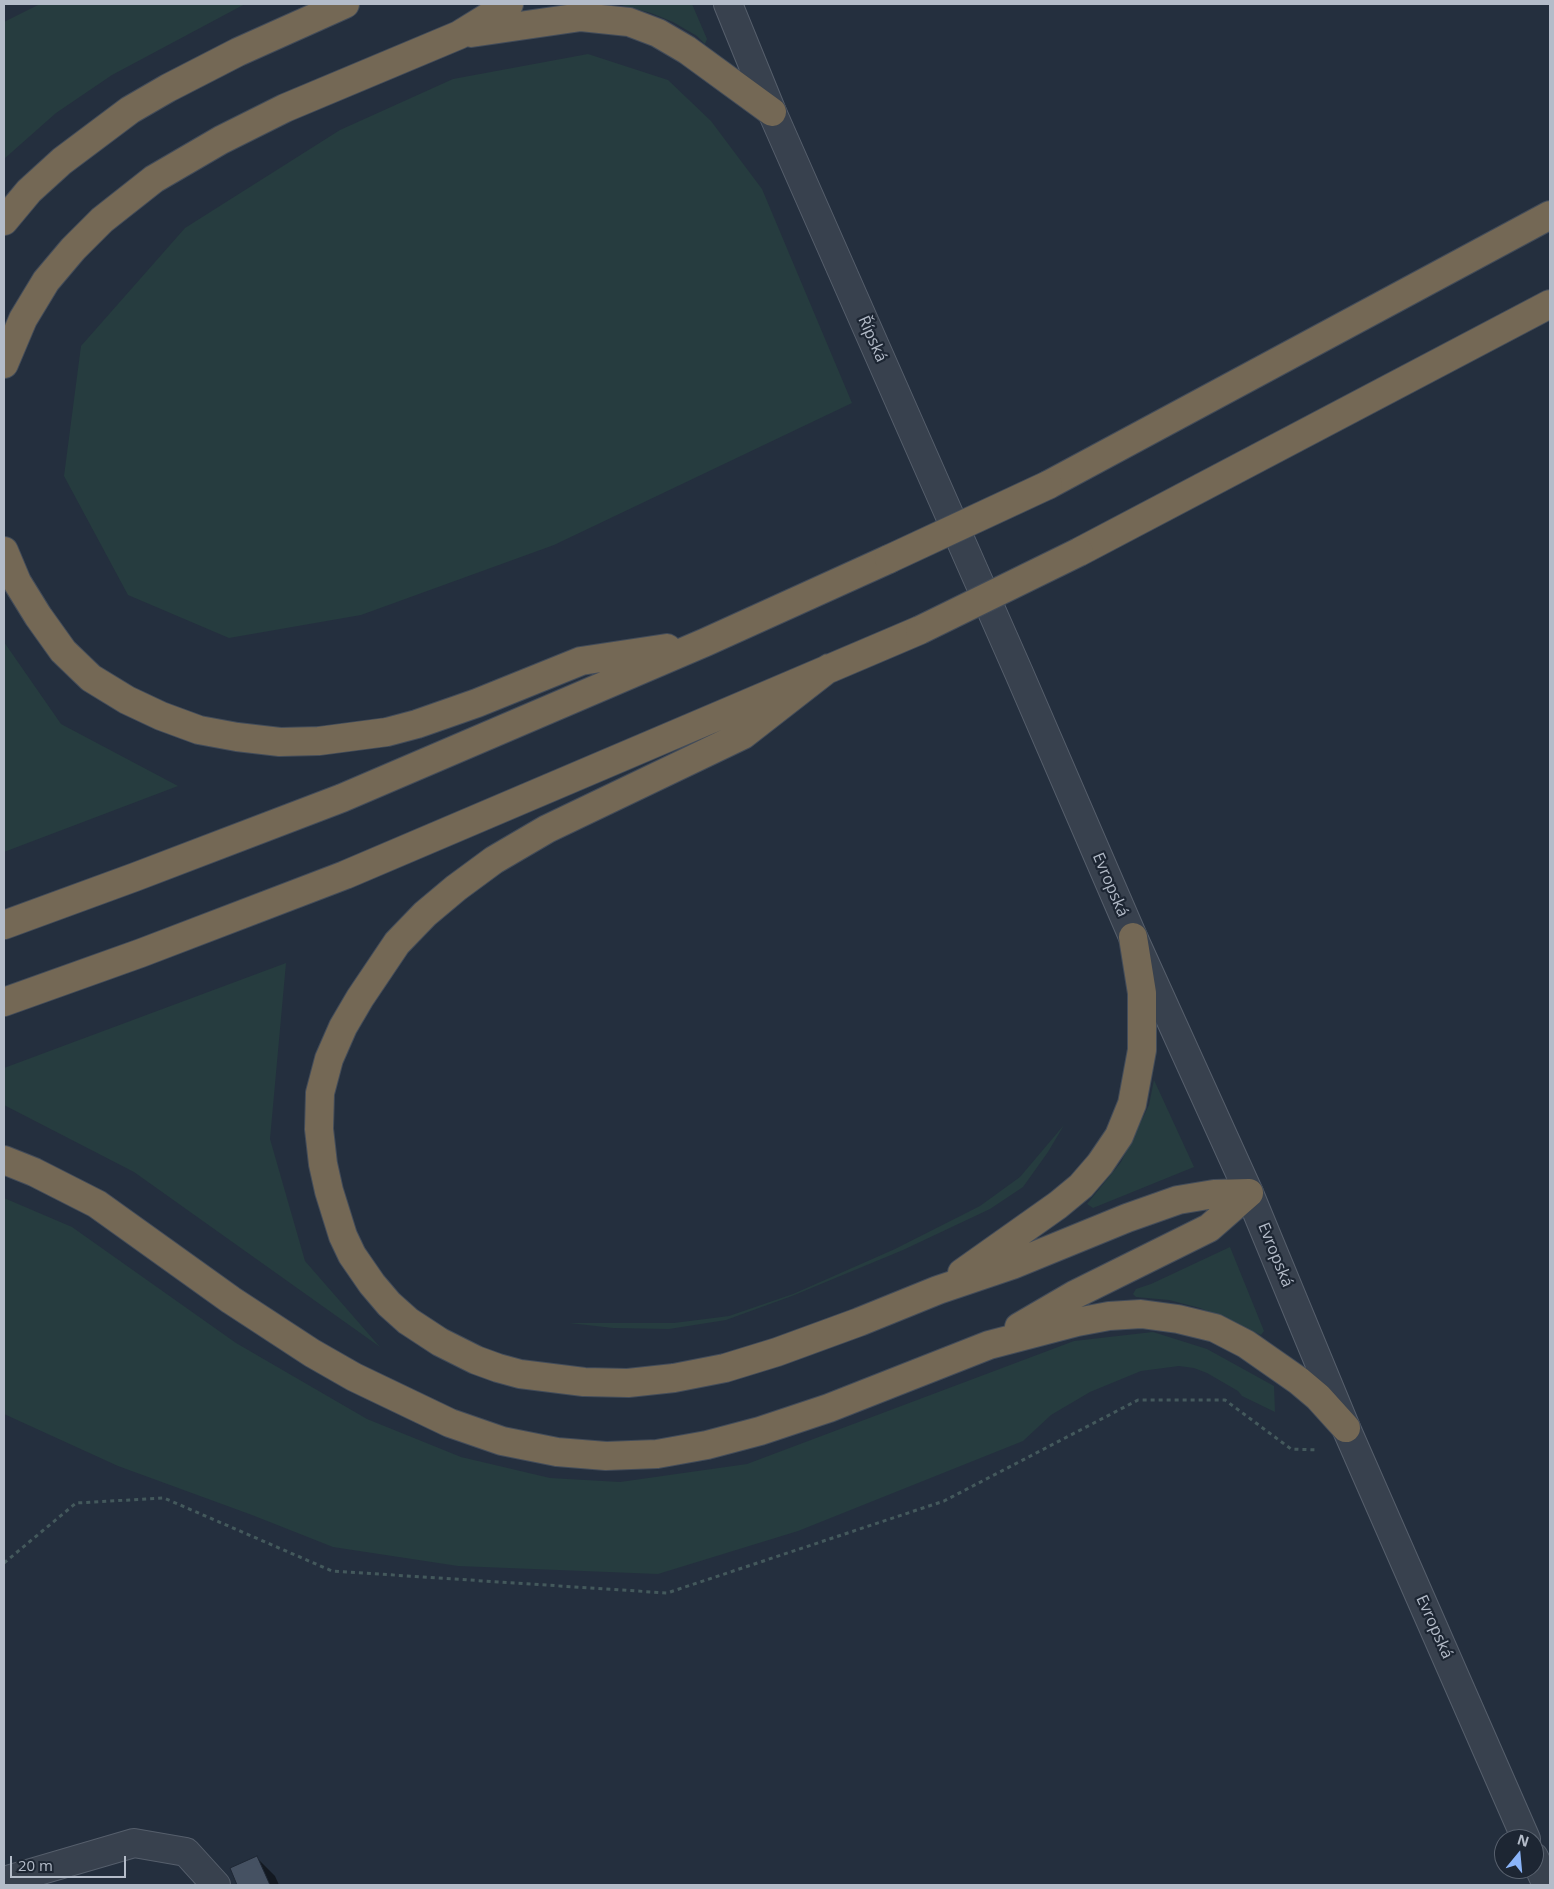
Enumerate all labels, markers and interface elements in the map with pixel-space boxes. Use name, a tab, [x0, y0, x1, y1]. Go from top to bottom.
street label: Řípská	[853, 313, 891, 365]
street label: Evropská	[1088, 850, 1132, 920]
street label: Evropská	[1253, 1220, 1297, 1290]
street label: Evropská	[1411, 1592, 1457, 1662]
north arrow	[1494, 1829, 1544, 1879]
text: N	[1515, 1829, 1531, 1851]
scale bar	[12, 1846, 129, 1878]
text: 20 m	[18, 1855, 53, 1875]

